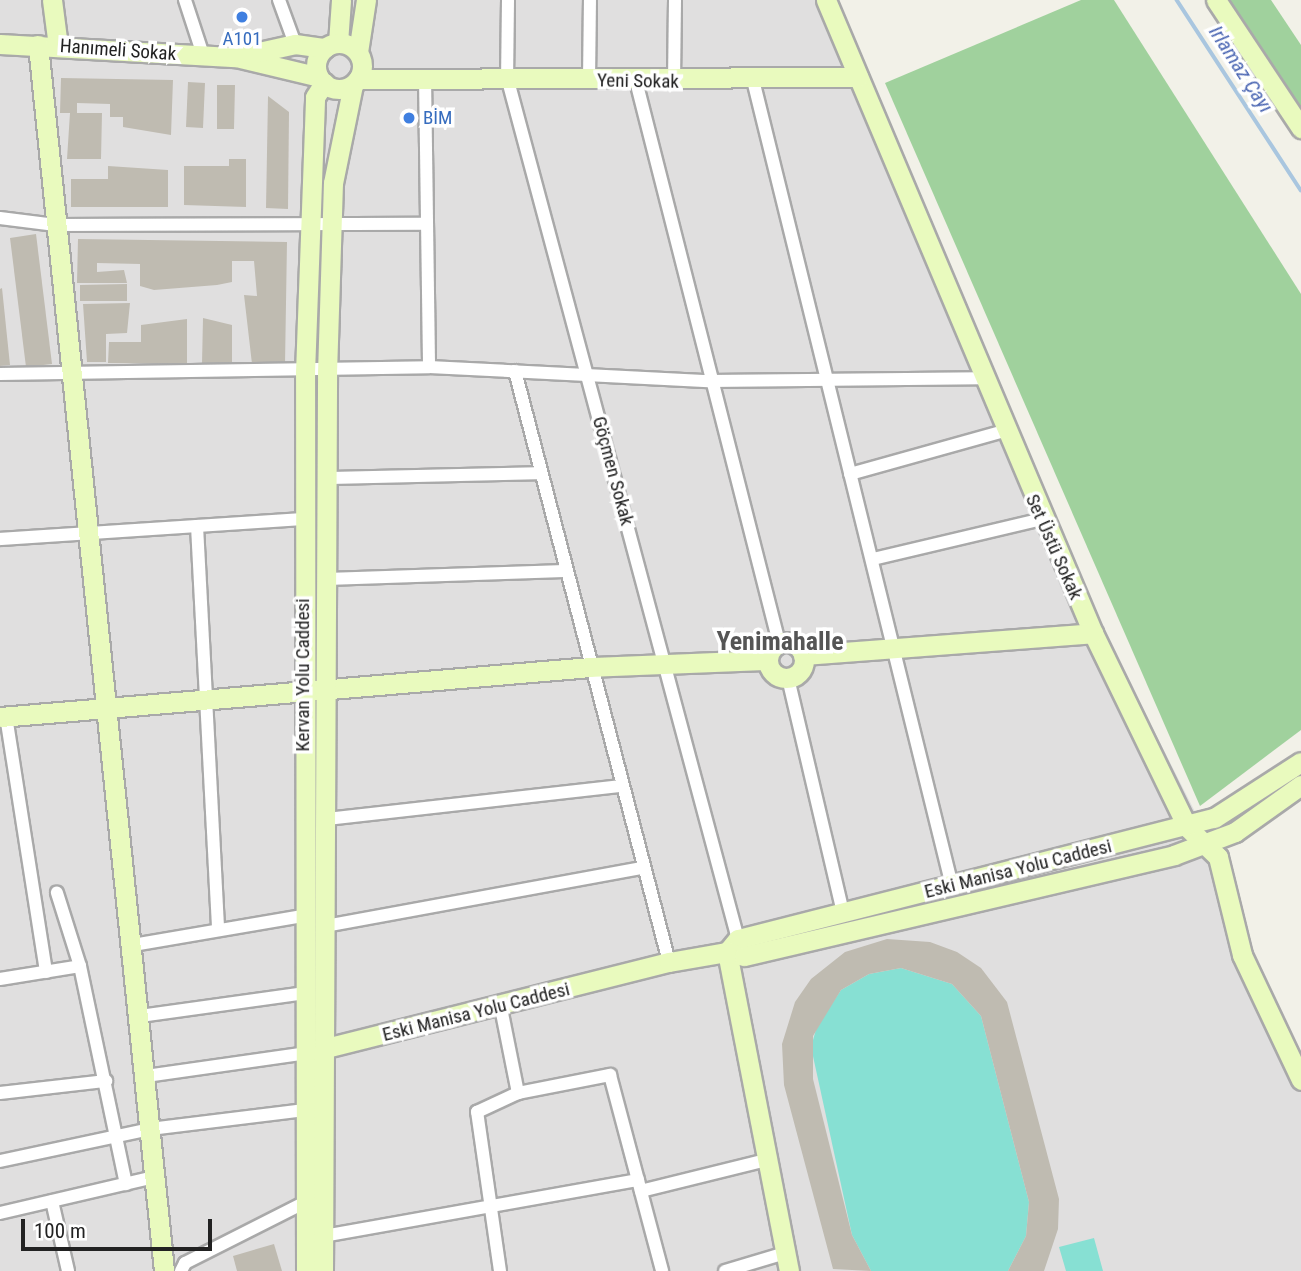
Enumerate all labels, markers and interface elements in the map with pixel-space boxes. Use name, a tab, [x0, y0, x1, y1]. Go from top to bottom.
marker: A101	[234, 9, 250, 25]
water label: Irlamaz Çayı	[1203, 21, 1279, 117]
place label: A101	[222, 28, 262, 50]
street label: Hanımeli Sokak	[59, 35, 177, 65]
street label: Yeni Sokak	[597, 69, 679, 93]
place label: BİM	[423, 107, 452, 129]
marker: BİM	[401, 110, 417, 126]
street label: Göçmen Sokak	[588, 414, 638, 528]
street label: Set Üstü Sokak	[1021, 491, 1087, 603]
street label: Kervan Yolu Caddesi	[292, 598, 314, 752]
district label: Yenimahalle	[716, 626, 844, 658]
street label: Eski Manisa Yolu Caddesi	[922, 835, 1114, 903]
street label: Eski Manisa Yolu Caddesi	[380, 978, 572, 1046]
scale bar	[24, 1204, 215, 1248]
text: 100 m	[34, 1219, 86, 1243]

